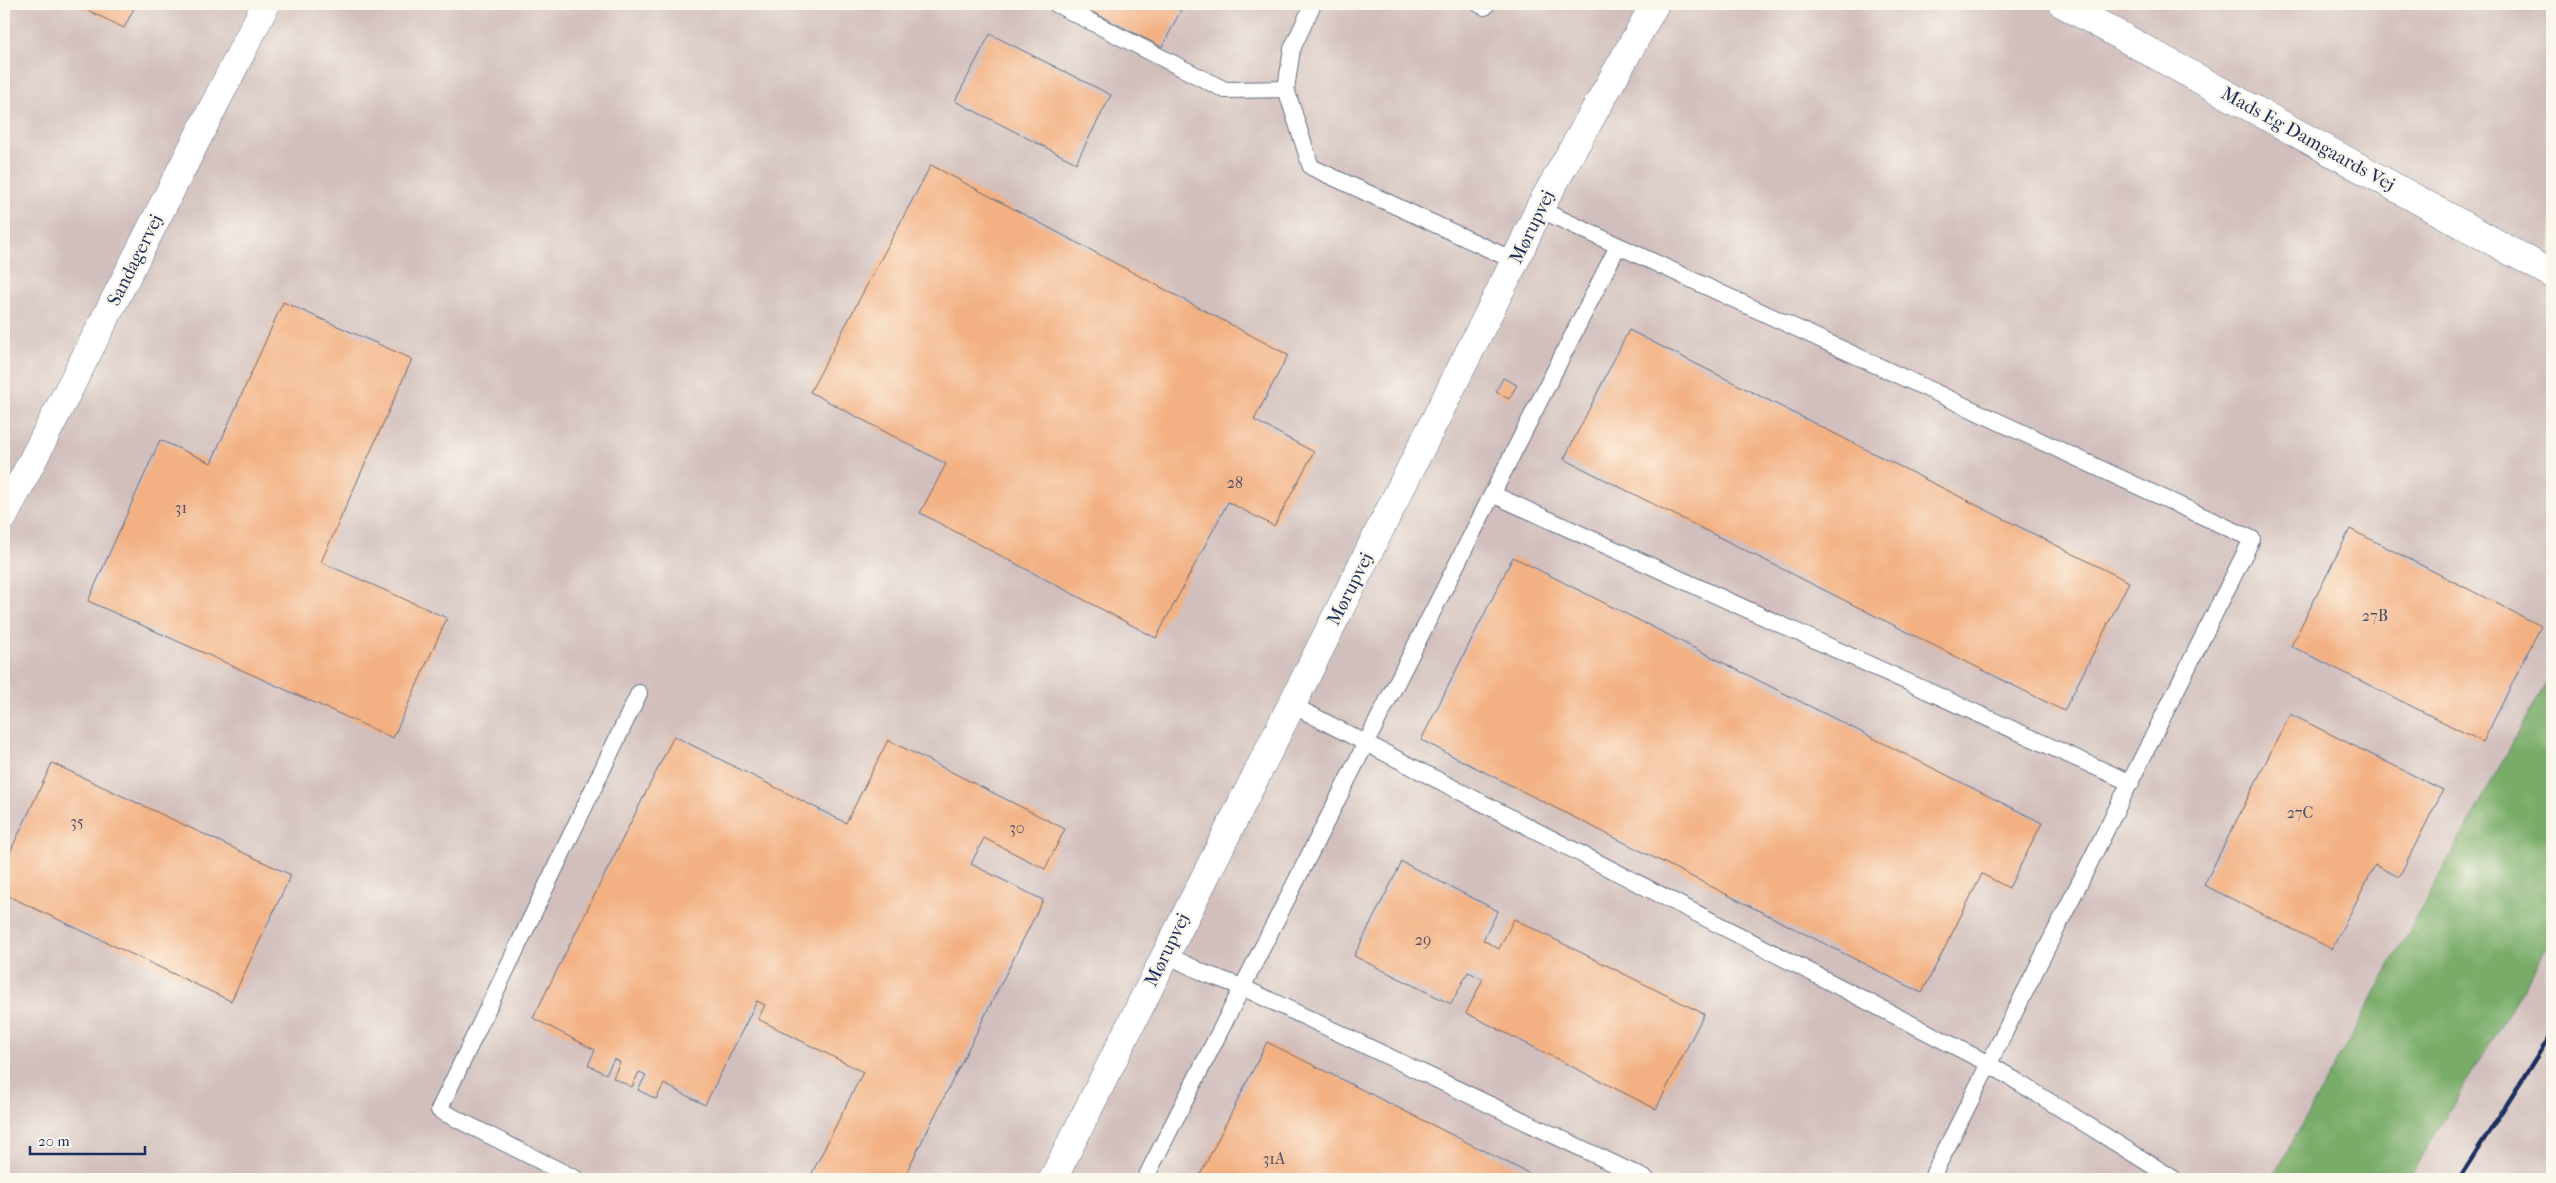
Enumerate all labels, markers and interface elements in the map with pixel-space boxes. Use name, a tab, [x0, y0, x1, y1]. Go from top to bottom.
street label: Mads Eg Damgaards Vej	[2217, 82, 2399, 196]
street label: Mørupvej	[1505, 187, 1559, 267]
street label: Sandagervej	[103, 211, 167, 309]
house number: 28	[1227, 473, 1243, 492]
house number: 31	[175, 498, 187, 517]
street label: Mørupvej	[1322, 549, 1378, 629]
house number: 27B	[2362, 606, 2388, 625]
house number: 27C	[2287, 803, 2313, 822]
house number: 35	[70, 812, 84, 831]
house number: 30	[1009, 818, 1025, 837]
street label: Mørupvej	[1140, 910, 1194, 990]
house number: 29	[1415, 930, 1431, 949]
scale bar	[30, 1123, 145, 1155]
text: 20 m	[38, 1132, 70, 1150]
house number: 31A	[1263, 1149, 1286, 1168]

